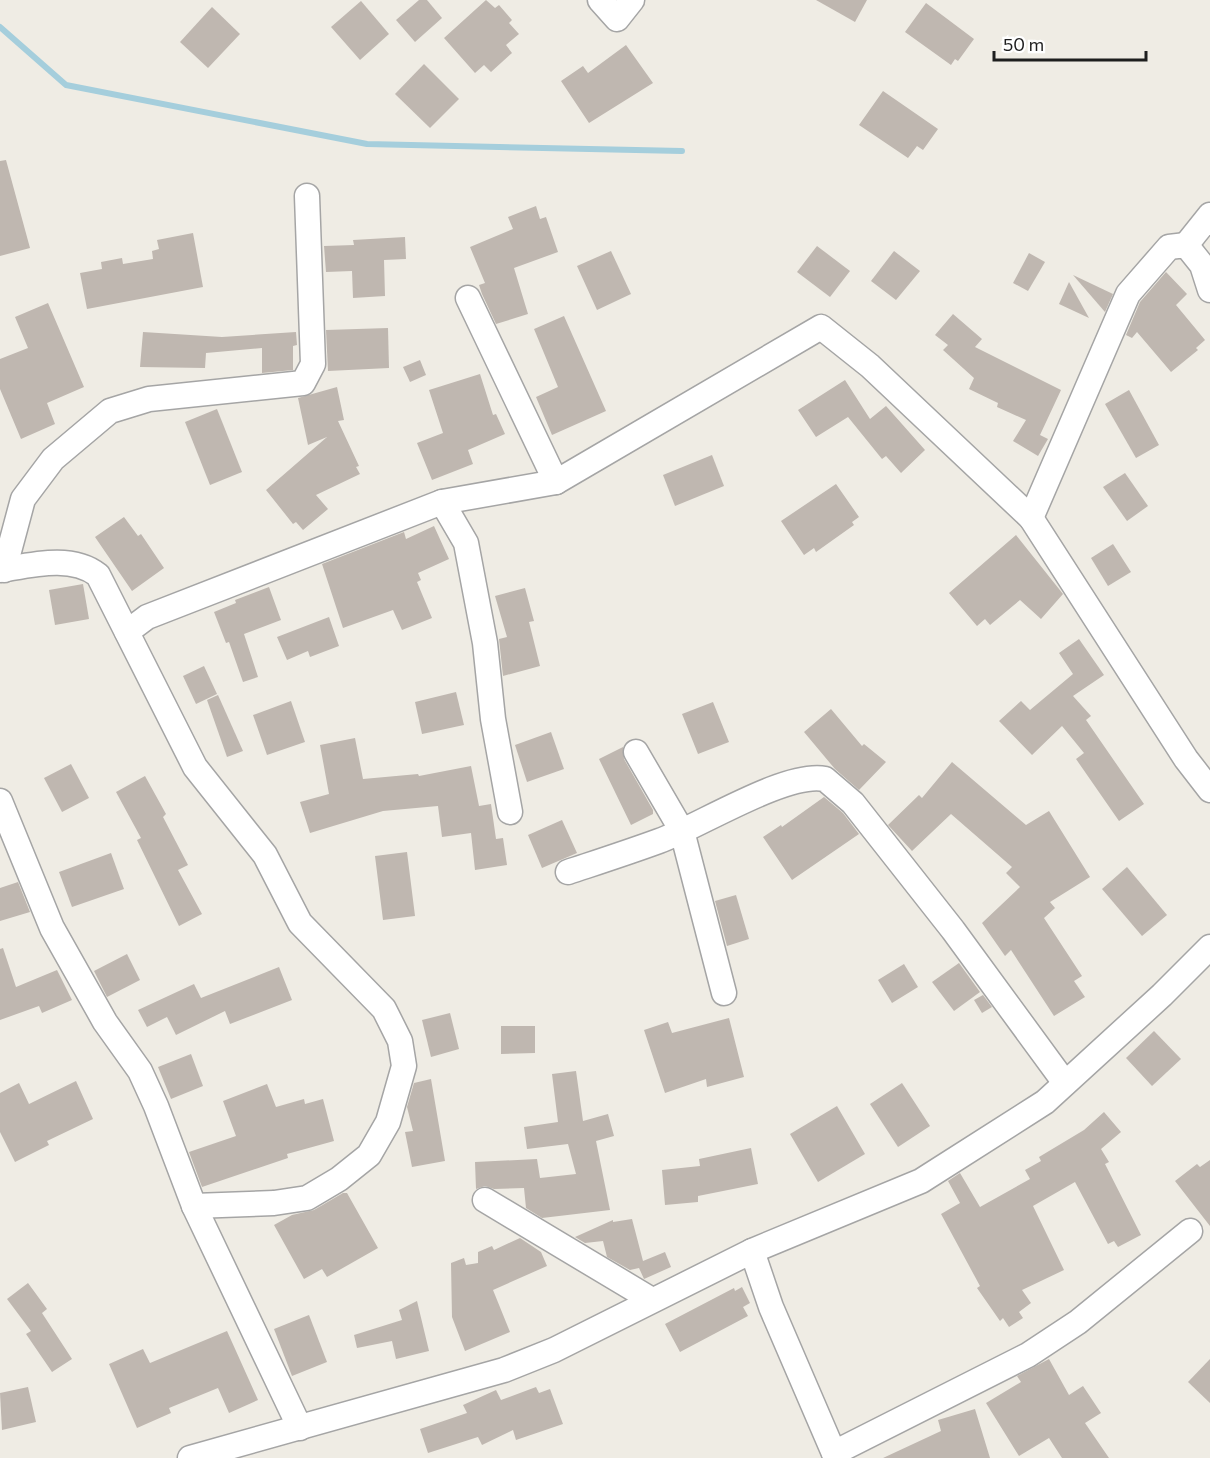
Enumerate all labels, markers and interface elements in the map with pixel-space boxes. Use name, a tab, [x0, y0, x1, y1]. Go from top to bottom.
scale bar	[994, 24, 1146, 62]
text: 50 m	[1003, 33, 1044, 55]

